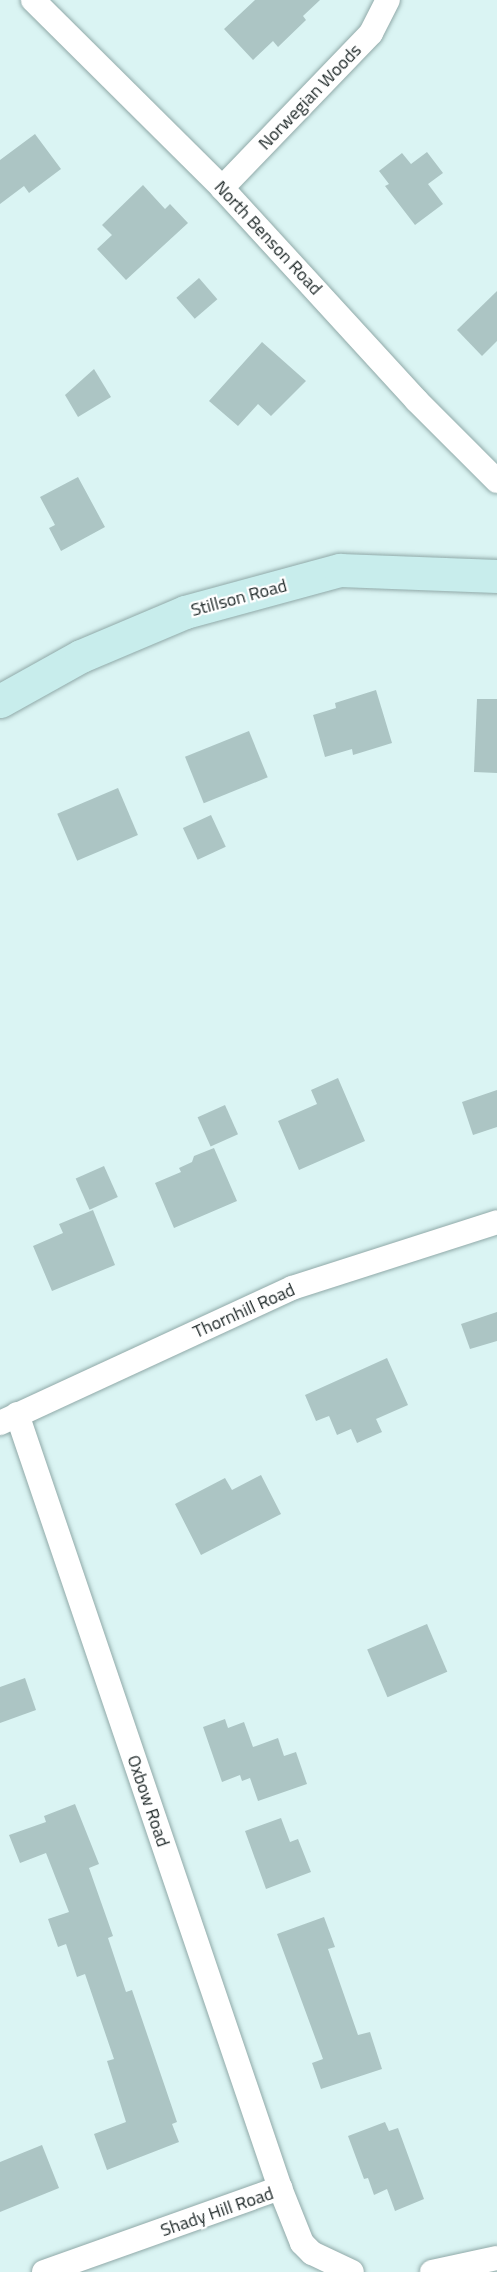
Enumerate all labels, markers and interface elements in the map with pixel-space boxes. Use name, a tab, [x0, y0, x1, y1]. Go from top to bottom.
street label: Norwegian Woods	[254, 40, 366, 154]
street label: North Benson Road	[210, 176, 326, 300]
street label: Stillson Road	[189, 575, 289, 621]
street label: Thornhill Road	[190, 1279, 298, 1343]
street label: Oxbow Road	[122, 1752, 174, 1850]
street label: Shady Hill Road	[158, 2183, 276, 2241]

